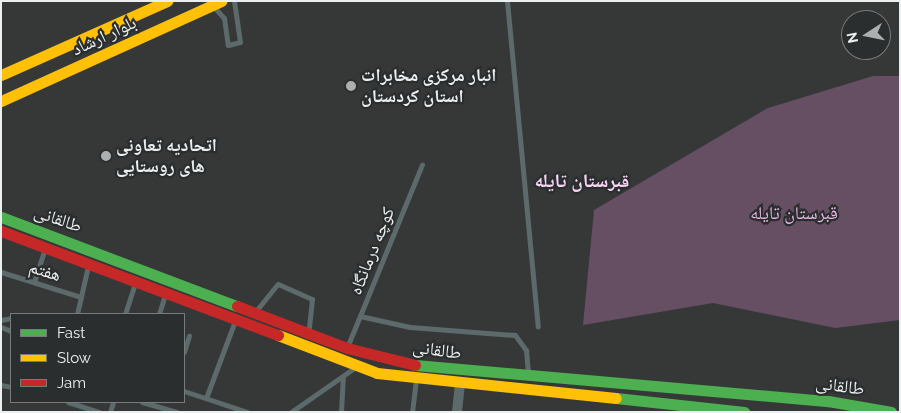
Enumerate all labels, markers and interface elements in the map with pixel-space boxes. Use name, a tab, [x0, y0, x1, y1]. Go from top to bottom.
north arrow	[841, 10, 891, 60]
street label: بلوار ارشاد	[68, 12, 140, 60]
text: N	[843, 31, 861, 44]
place label: انبار مرکزی مخابرات استان کردستان	[361, 65, 496, 108]
marker: انبار مرکزی مخابرات استان کردستان	[345, 80, 357, 92]
place label: اتحادیه تعاونی های روستایی	[116, 135, 217, 178]
marker: اتحادیه تعاونی های روستایی	[100, 150, 112, 162]
district label: قبرستان تایله	[535, 170, 629, 192]
street label: طالقانی	[31, 201, 85, 237]
park label: قبرستان تایله	[750, 202, 838, 224]
street label: کوچه درمانگاه	[345, 204, 399, 298]
street label: هفتم	[26, 256, 64, 286]
legend	[10, 313, 185, 403]
text: Fast	[57, 324, 85, 342]
street label: طالقانی	[411, 336, 463, 364]
text: Slow	[57, 349, 91, 367]
street label: طالقانی	[814, 372, 866, 400]
text: Jam	[57, 374, 86, 392]

